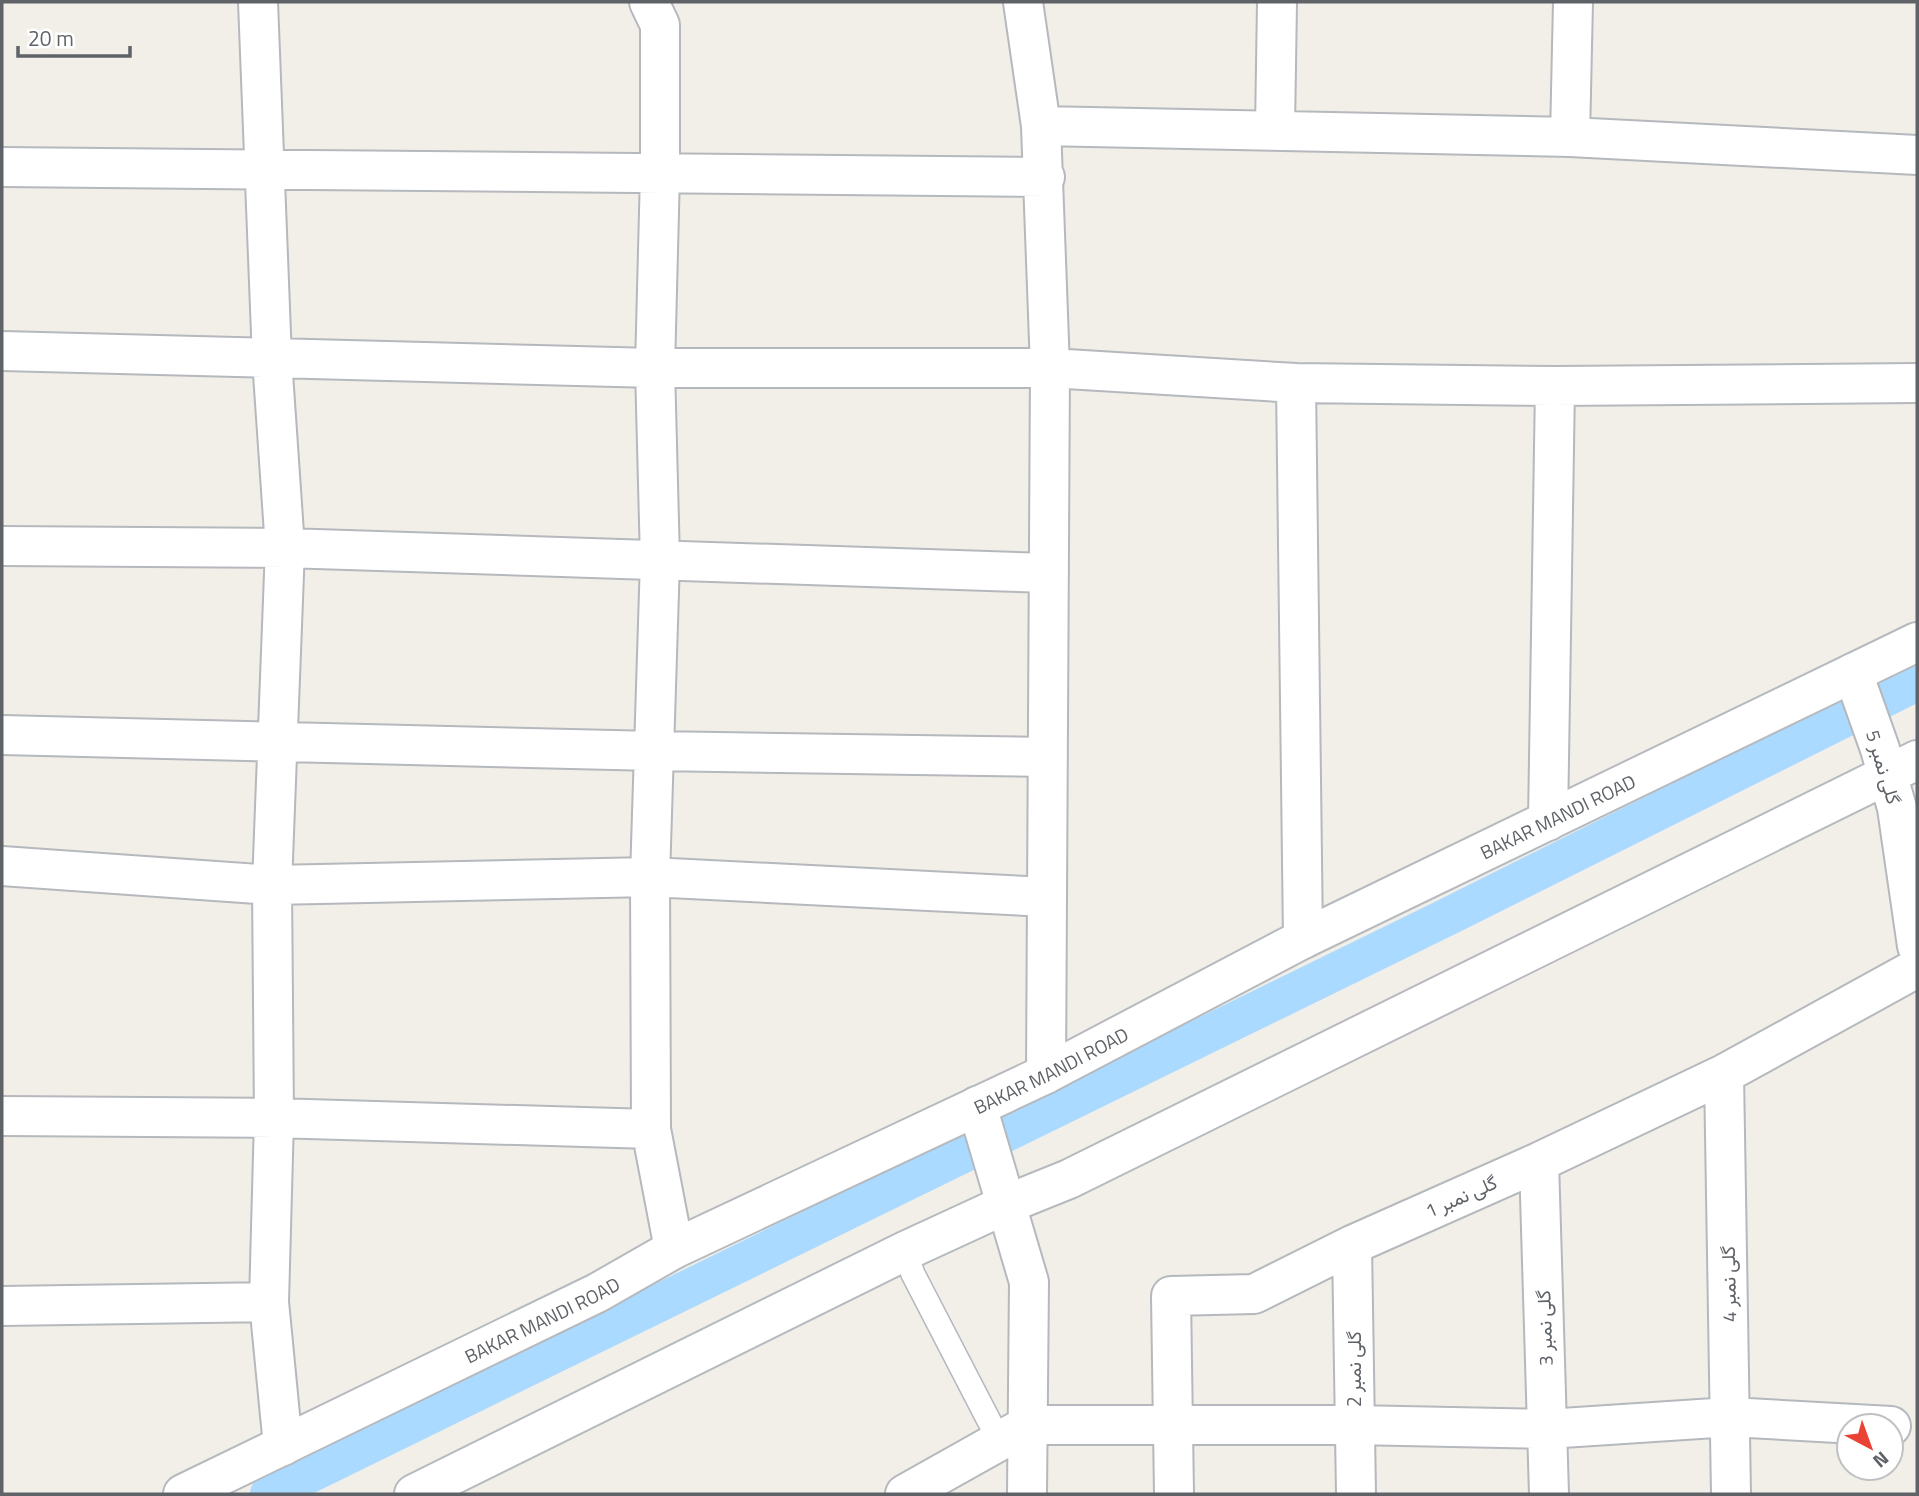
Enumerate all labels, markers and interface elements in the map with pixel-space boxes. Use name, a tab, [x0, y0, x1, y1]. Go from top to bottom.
scale bar	[18, 14, 130, 58]
text: 20 m	[28, 22, 74, 54]
street label: گلی نمبر 5	[1859, 726, 1909, 808]
street label: BAKAR MANDI ROAD	[1475, 766, 1640, 866]
street label: BAKAR MANDI ROAD	[968, 1019, 1133, 1121]
street label: گلی نمبر 1	[1420, 1167, 1502, 1225]
street label: گلی نمبر 4	[1713, 1246, 1743, 1322]
street label: BAKAR MANDI ROAD	[459, 1269, 625, 1370]
street label: گلی نمبر 3	[1528, 1289, 1560, 1367]
street label: گلی نمبر 2	[1339, 1331, 1368, 1407]
north arrow	[1835, 1412, 1905, 1482]
text: N	[1867, 1445, 1896, 1475]

